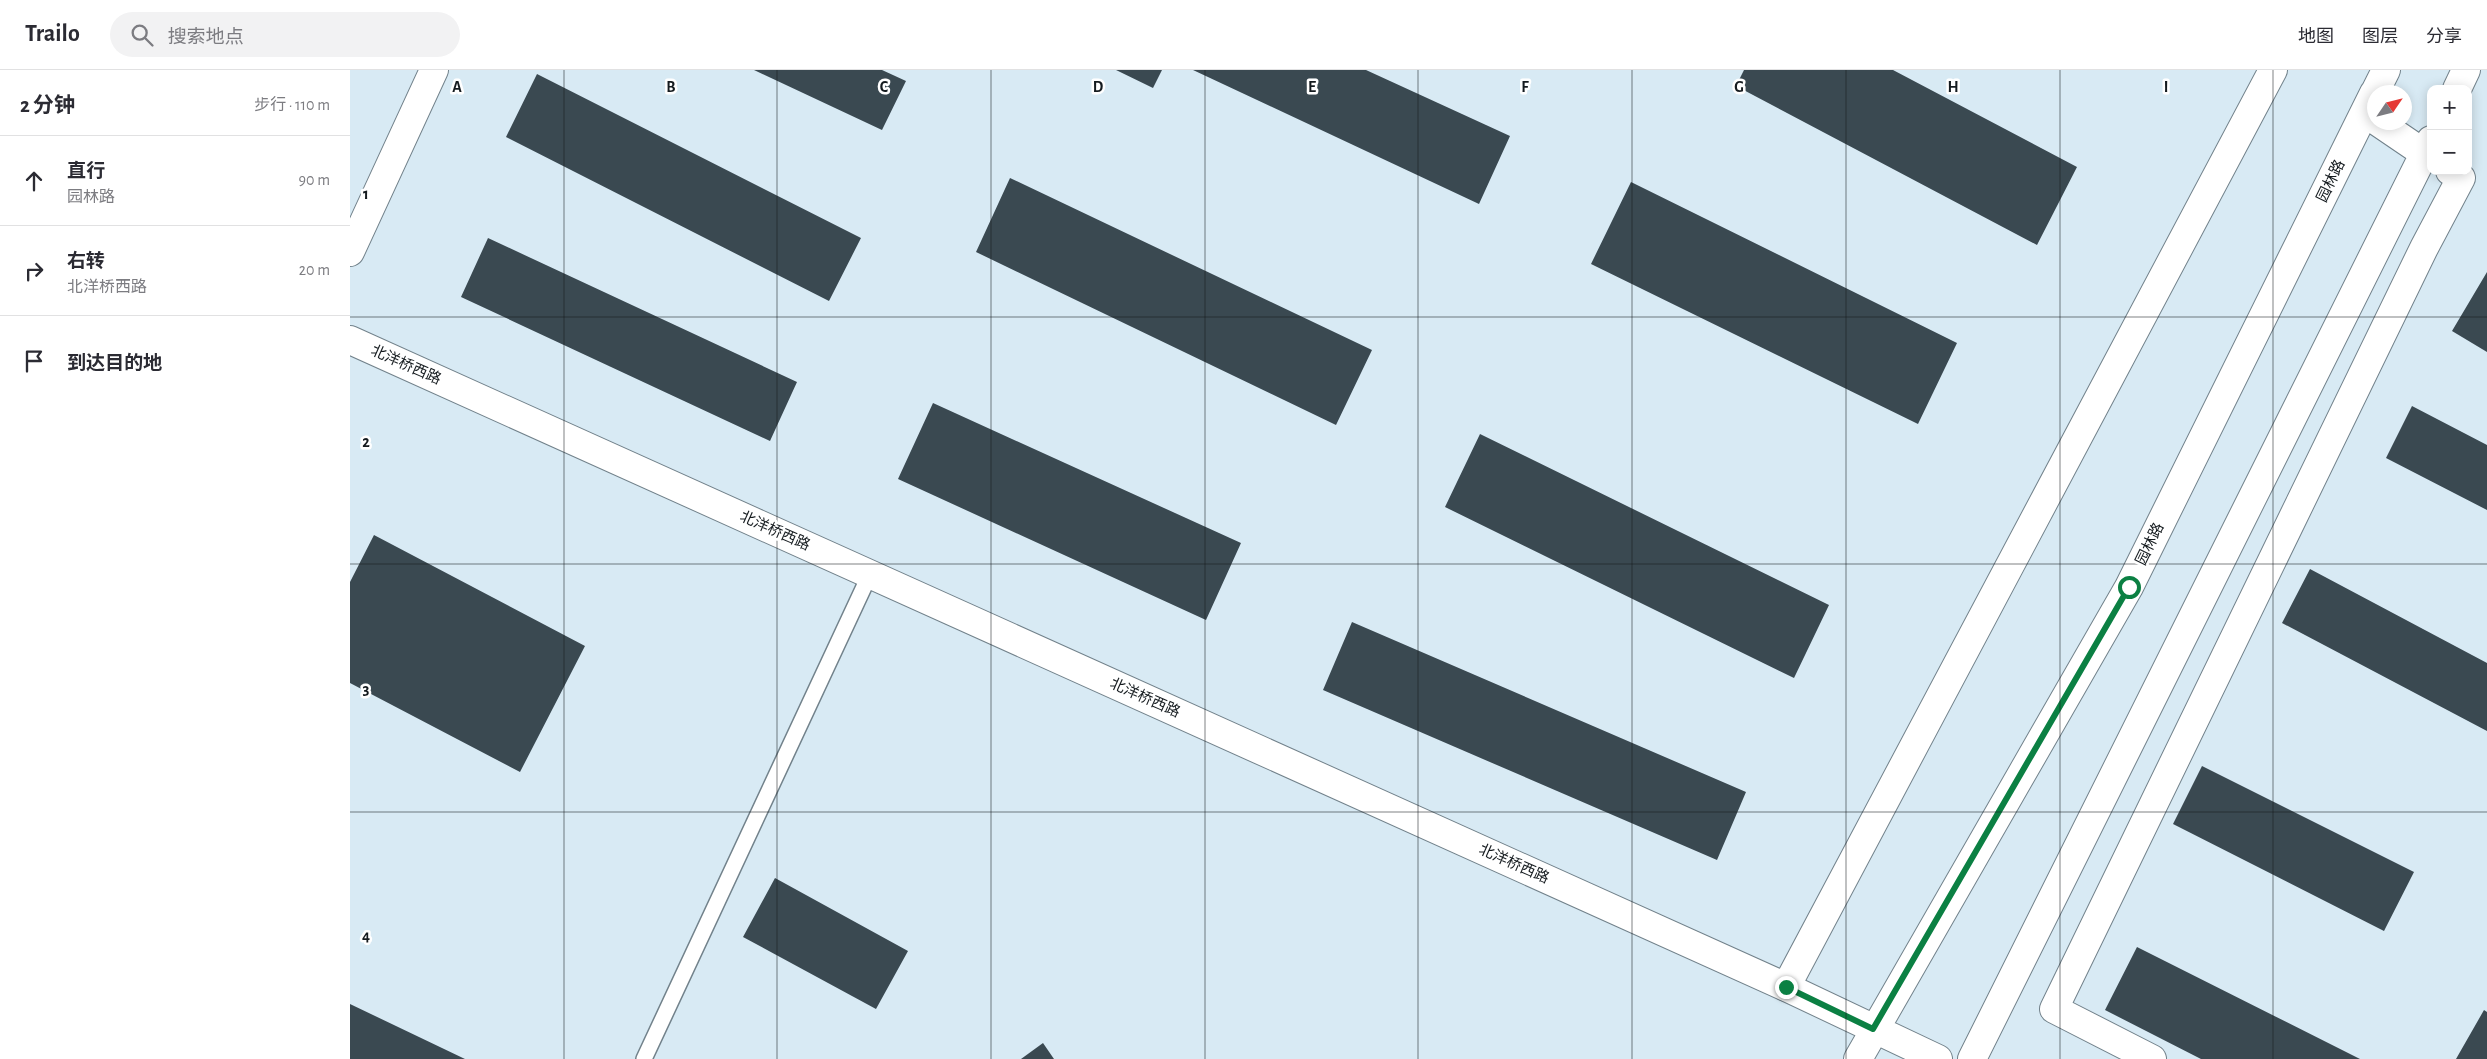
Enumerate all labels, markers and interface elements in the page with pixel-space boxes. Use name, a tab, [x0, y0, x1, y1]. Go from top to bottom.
search box	[110, 12, 460, 57]
icon: search	[128, 21, 156, 49]
text: Trailo	[25, 22, 80, 46]
text: 搜索地点	[168, 28, 244, 47]
text: 地图	[2298, 28, 2334, 46]
text: 图层	[2362, 28, 2398, 46]
text: 分享	[2426, 28, 2462, 46]
text: A	[452, 79, 462, 95]
text: B	[666, 79, 676, 95]
text: C	[880, 79, 889, 95]
text: D	[1093, 79, 1104, 95]
text: E	[1308, 79, 1316, 95]
text: F	[1521, 79, 1529, 95]
text: G	[1734, 79, 1744, 95]
text: H	[1947, 79, 1959, 95]
text: I	[2164, 79, 2168, 95]
north arrow	[2367, 85, 2412, 130]
map controls	[2427, 85, 2472, 175]
button: +	[2427, 85, 2472, 130]
text: 2 分钟	[20, 95, 75, 116]
text: 步行 · 110 m	[254, 97, 330, 113]
button: −	[2427, 130, 2472, 175]
street label: 园林路	[2313, 157, 2348, 205]
text: 直行	[67, 162, 105, 181]
icon: ahead	[20, 167, 48, 195]
text: 90 m	[299, 172, 330, 188]
text: 1	[363, 186, 369, 202]
text: 园林路	[67, 189, 115, 205]
text: 右转	[67, 252, 105, 271]
icon: right	[20, 257, 48, 285]
text: 20 m	[299, 262, 330, 278]
text: 北洋桥西路	[67, 279, 147, 295]
street label: 北洋桥西路	[369, 341, 444, 387]
icon: arrive	[20, 347, 48, 375]
text: 到达目的地	[67, 354, 162, 373]
text: 2	[362, 434, 370, 450]
street label: 北洋桥西路	[738, 507, 813, 553]
street label: 园林路	[2132, 520, 2167, 568]
route start	[2118, 576, 2141, 599]
street label: 北洋桥西路	[1108, 674, 1183, 720]
text: 3	[363, 681, 370, 697]
street label: 北洋桥西路	[1477, 840, 1552, 886]
text: 4	[362, 928, 370, 944]
route end	[1775, 976, 1798, 999]

